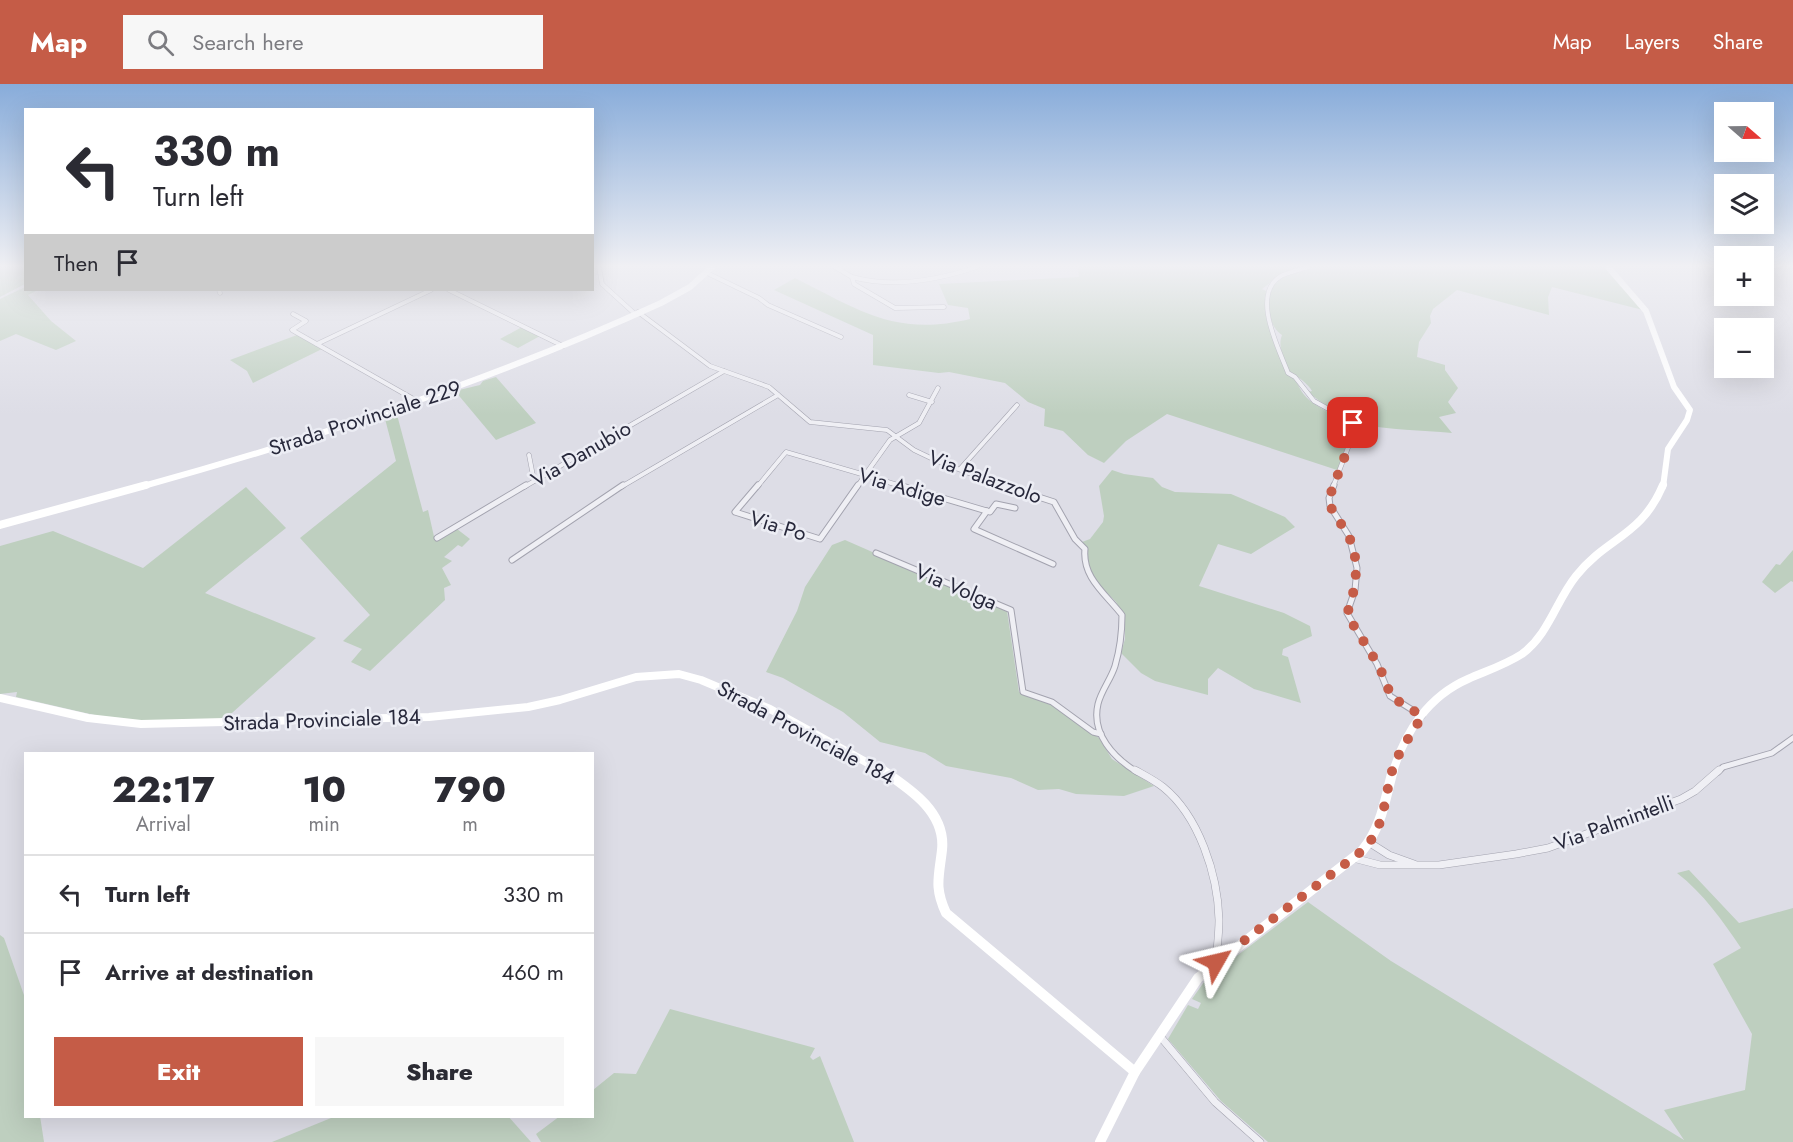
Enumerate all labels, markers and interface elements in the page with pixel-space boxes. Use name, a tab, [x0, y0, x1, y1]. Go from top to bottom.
search box	[123, 15, 543, 69]
text: Map	[30, 22, 87, 63]
icon: search	[144, 26, 177, 59]
text: Search here	[192, 26, 304, 58]
text: Map	[1553, 27, 1592, 57]
text: Layers	[1625, 27, 1680, 57]
text: Share	[1713, 27, 1763, 57]
north arrow	[1714, 102, 1774, 162]
map controls	[1714, 102, 1774, 378]
text: 330 m	[153, 121, 280, 182]
icon: left	[54, 132, 132, 210]
button: layers	[1714, 174, 1774, 234]
text: Turn left	[153, 177, 243, 216]
icon: arrive	[111, 246, 144, 279]
button: +	[1714, 246, 1774, 306]
text: Then	[54, 247, 99, 279]
button: −	[1714, 318, 1774, 378]
street label: Strada Provinciale 229	[265, 373, 465, 463]
pin	[1327, 397, 1378, 448]
icon: arrive	[1336, 406, 1369, 439]
street label: Via Danubio	[525, 413, 637, 495]
street label: Via Palazzolo	[924, 443, 1046, 511]
street label: Via Adige	[855, 460, 949, 514]
street label: Via Po	[746, 503, 810, 549]
street label: Via Volga	[910, 556, 1002, 618]
street label: Strada Provinciale 184	[712, 673, 900, 793]
street label: Strada Provinciale 184	[223, 702, 421, 738]
text: 22:17	[112, 763, 214, 815]
text: 10	[302, 763, 346, 815]
text: 790	[434, 763, 506, 815]
street label: Via Palmintelli	[1550, 787, 1678, 859]
text: Arrival	[136, 810, 191, 839]
text: min	[309, 810, 340, 839]
text: m	[462, 810, 478, 839]
icon: left	[54, 878, 87, 911]
text: Turn left	[105, 878, 190, 910]
text: 330 m	[503, 878, 564, 910]
position arrow	[1184, 930, 1248, 994]
icon: arrive	[54, 956, 87, 989]
text: Arrive at destination	[105, 956, 314, 988]
text: 460 m	[502, 956, 564, 988]
button: Exit	[54, 1037, 303, 1106]
button: Share	[315, 1037, 564, 1106]

